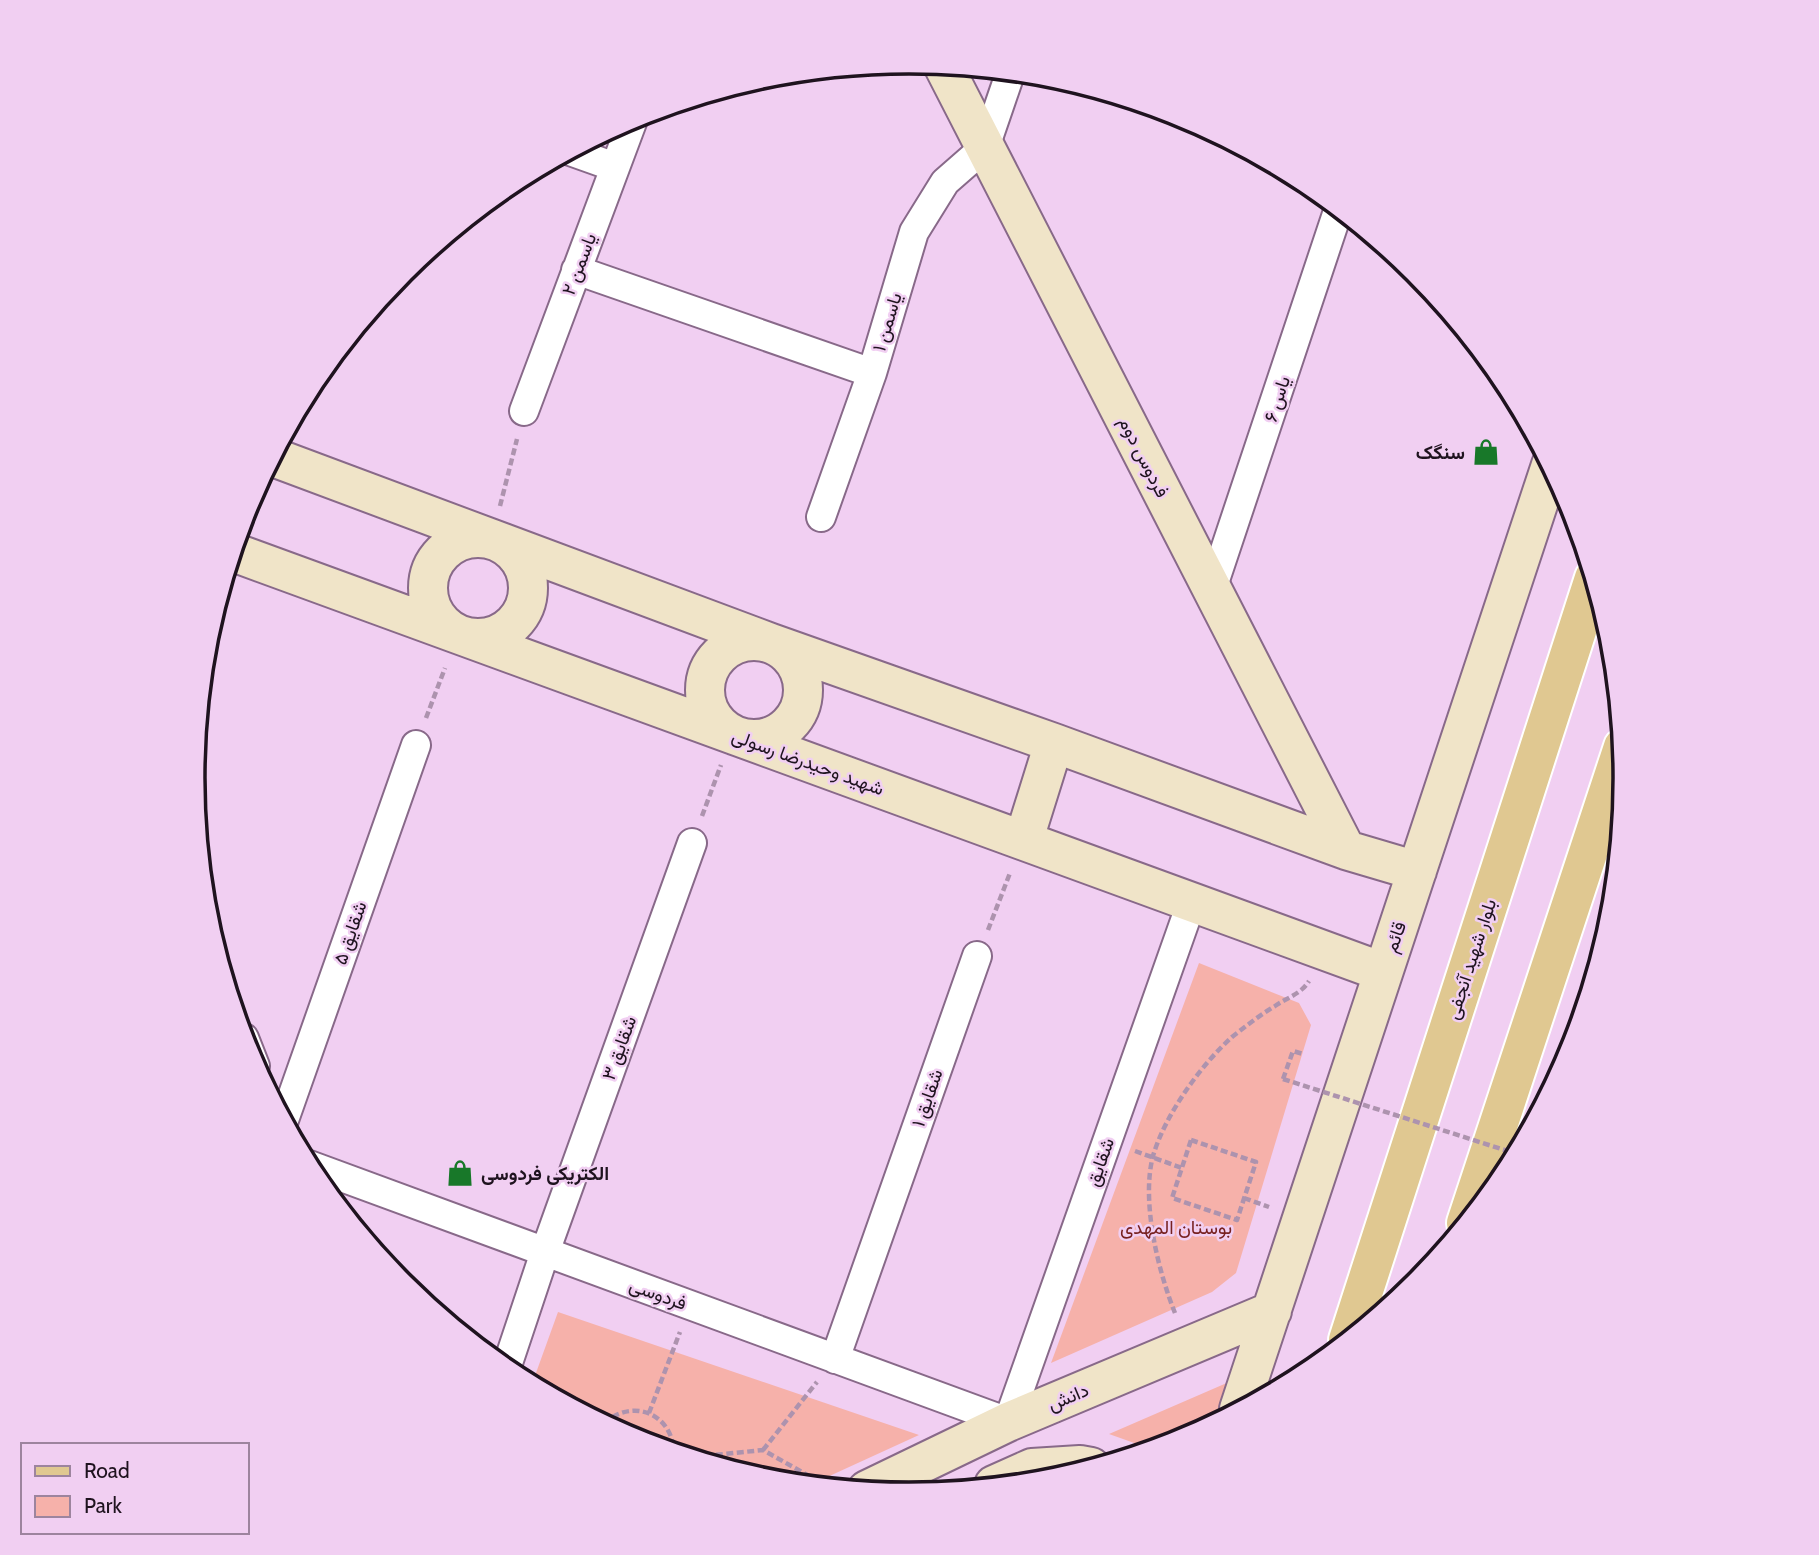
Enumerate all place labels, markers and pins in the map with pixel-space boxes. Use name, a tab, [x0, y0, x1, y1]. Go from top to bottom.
shop icon: سنگک	[1471, 437, 1501, 467]
place label: سنگک	[1416, 441, 1465, 464]
shop icon: الکتریکی فردوسی	[445, 1158, 475, 1188]
place label: الکتریکی فردوسی	[481, 1162, 609, 1186]

